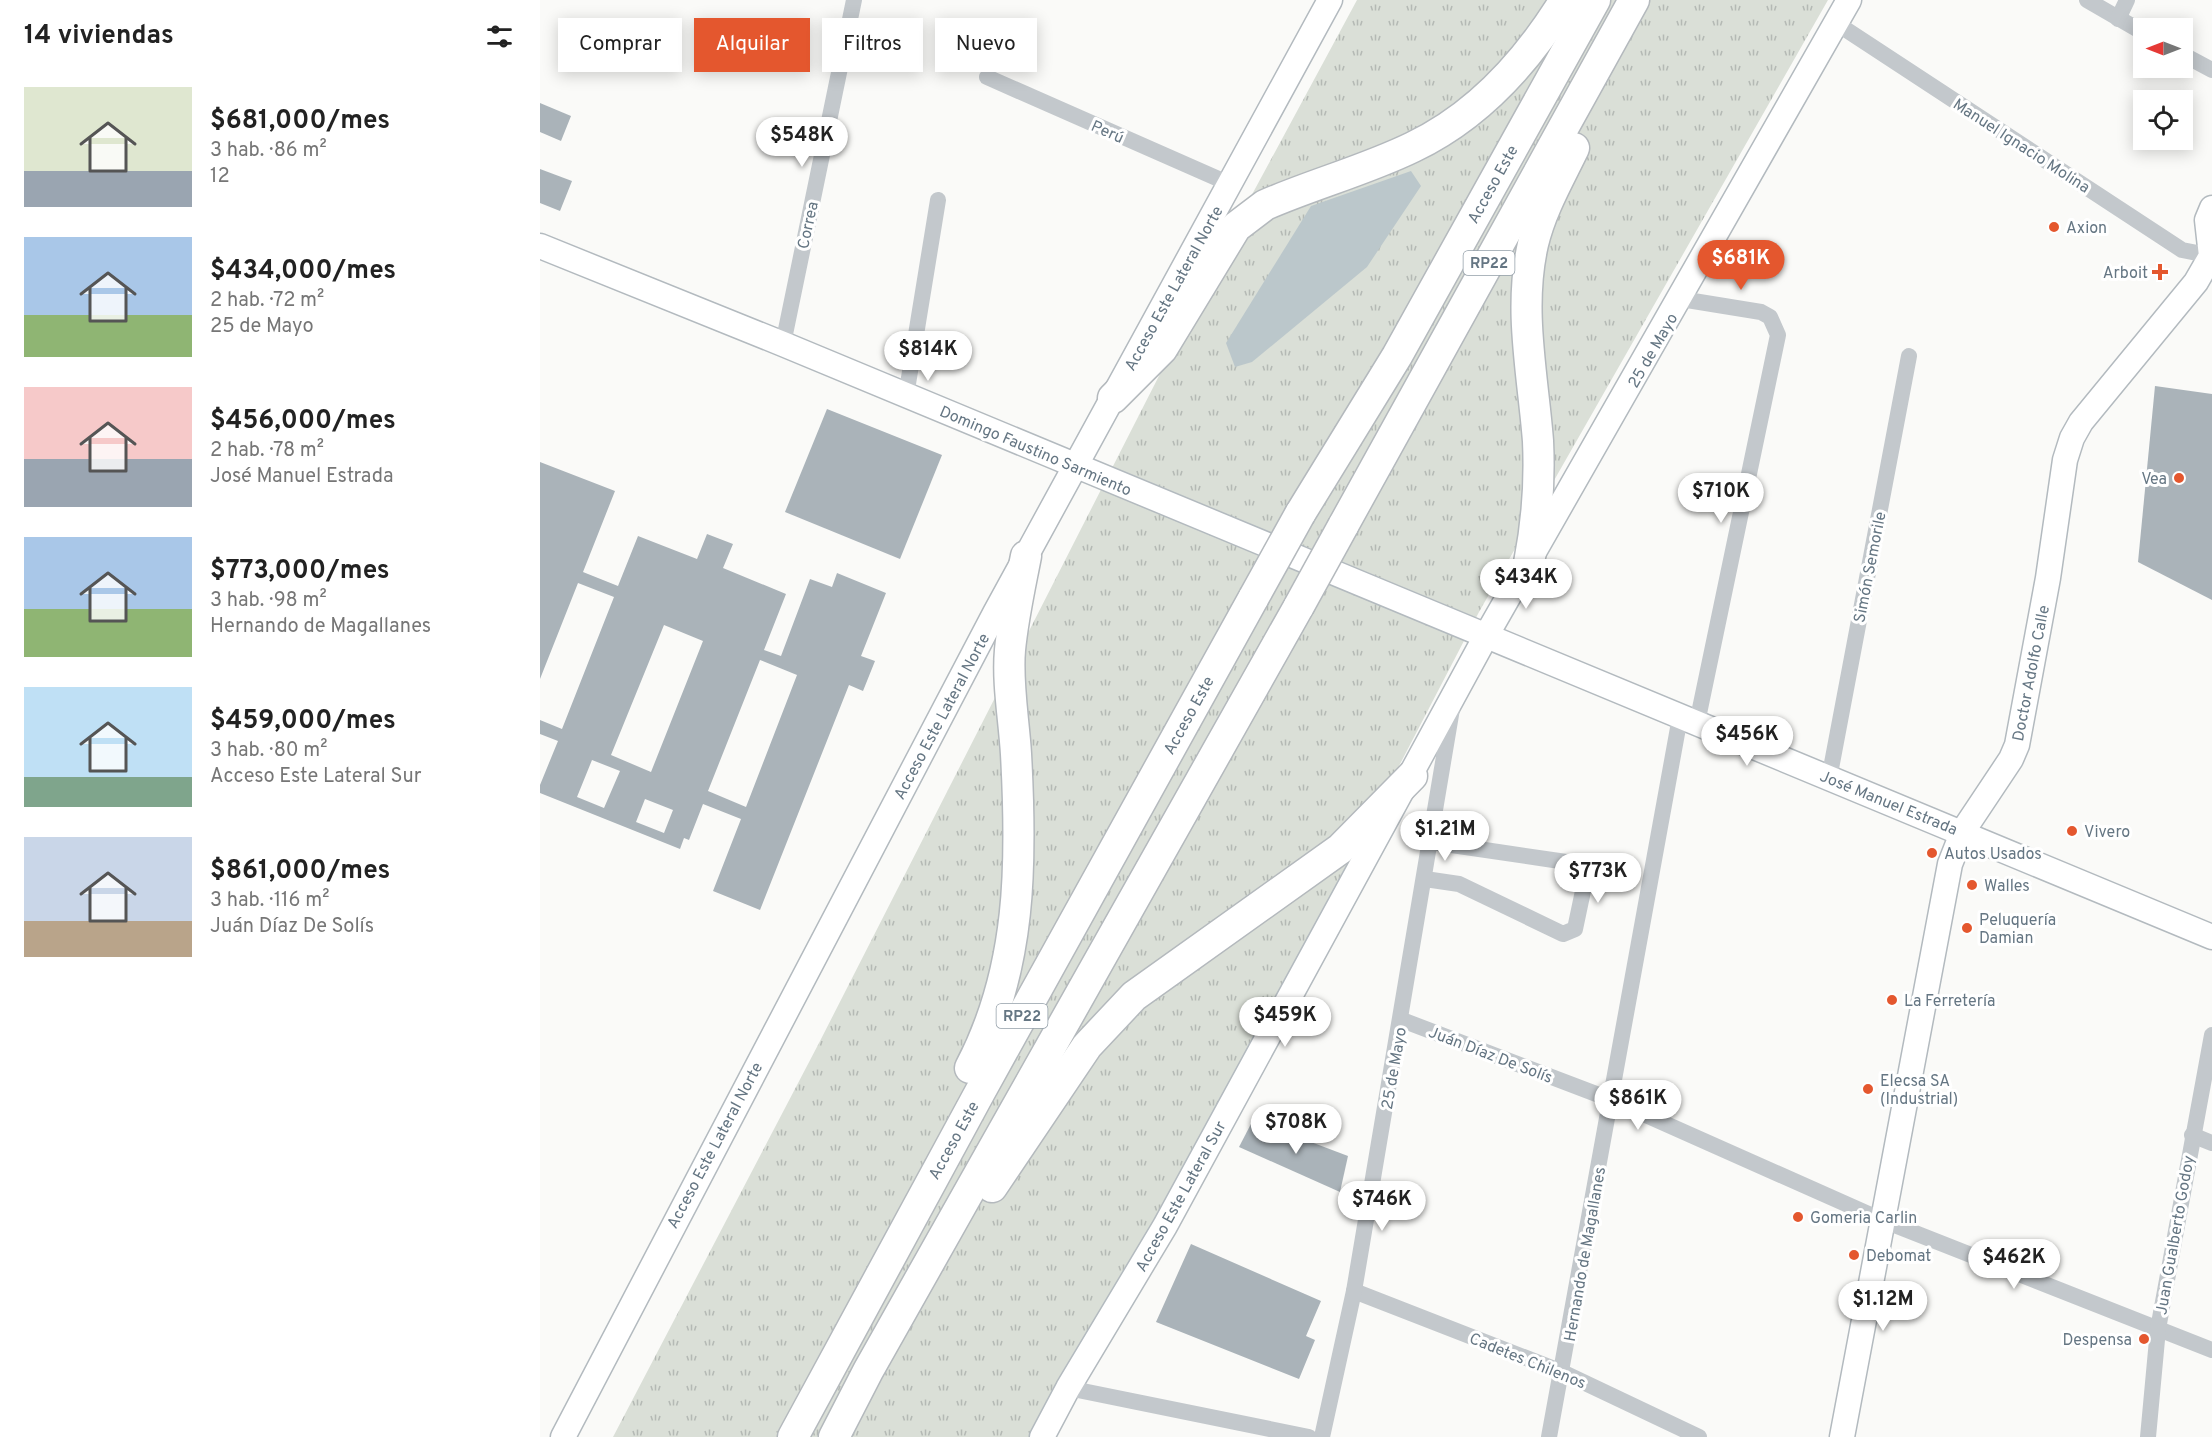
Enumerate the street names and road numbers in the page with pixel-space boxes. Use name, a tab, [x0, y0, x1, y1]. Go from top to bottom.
street label: Manuel Ignacio Molina	[1949, 95, 2093, 198]
street label: Perú	[1088, 117, 1127, 149]
street label: Acceso Este	[1464, 142, 1523, 228]
street label: Correa	[794, 200, 824, 251]
street label: Acceso Este Lateral Norte	[1121, 203, 1228, 375]
road number: RP22	[1464, 251, 1514, 275]
street label: 25 de Mayo	[1624, 310, 1683, 392]
street label: Domingo Faustino Sarmiento	[936, 402, 1134, 501]
street label: Simón Semorile	[1850, 510, 1892, 625]
street label: Doctor Adolfo Calle	[2009, 604, 2055, 743]
street label: Acceso Este Lateral Norte	[890, 630, 995, 804]
street label: Acceso Este	[1160, 673, 1219, 759]
street label: José Manuel Estrada	[1816, 767, 1960, 841]
road number: RP22	[996, 1004, 1048, 1028]
street label: Juán Díaz De Solís	[1425, 1023, 1555, 1089]
street label: 25 de Mayo	[1378, 1026, 1412, 1111]
street label: Acceso Este Lateral Norte	[663, 1059, 768, 1233]
street label: Acceso Este	[925, 1098, 984, 1184]
street label: Acceso Este Lateral Sur	[1132, 1118, 1232, 1276]
street label: Juan Gualberto Godoy	[2152, 1154, 2200, 1317]
street label: Hernando de Magallanes	[1561, 1165, 1611, 1343]
street label: Cadetes Chilenos	[1466, 1329, 1588, 1394]

